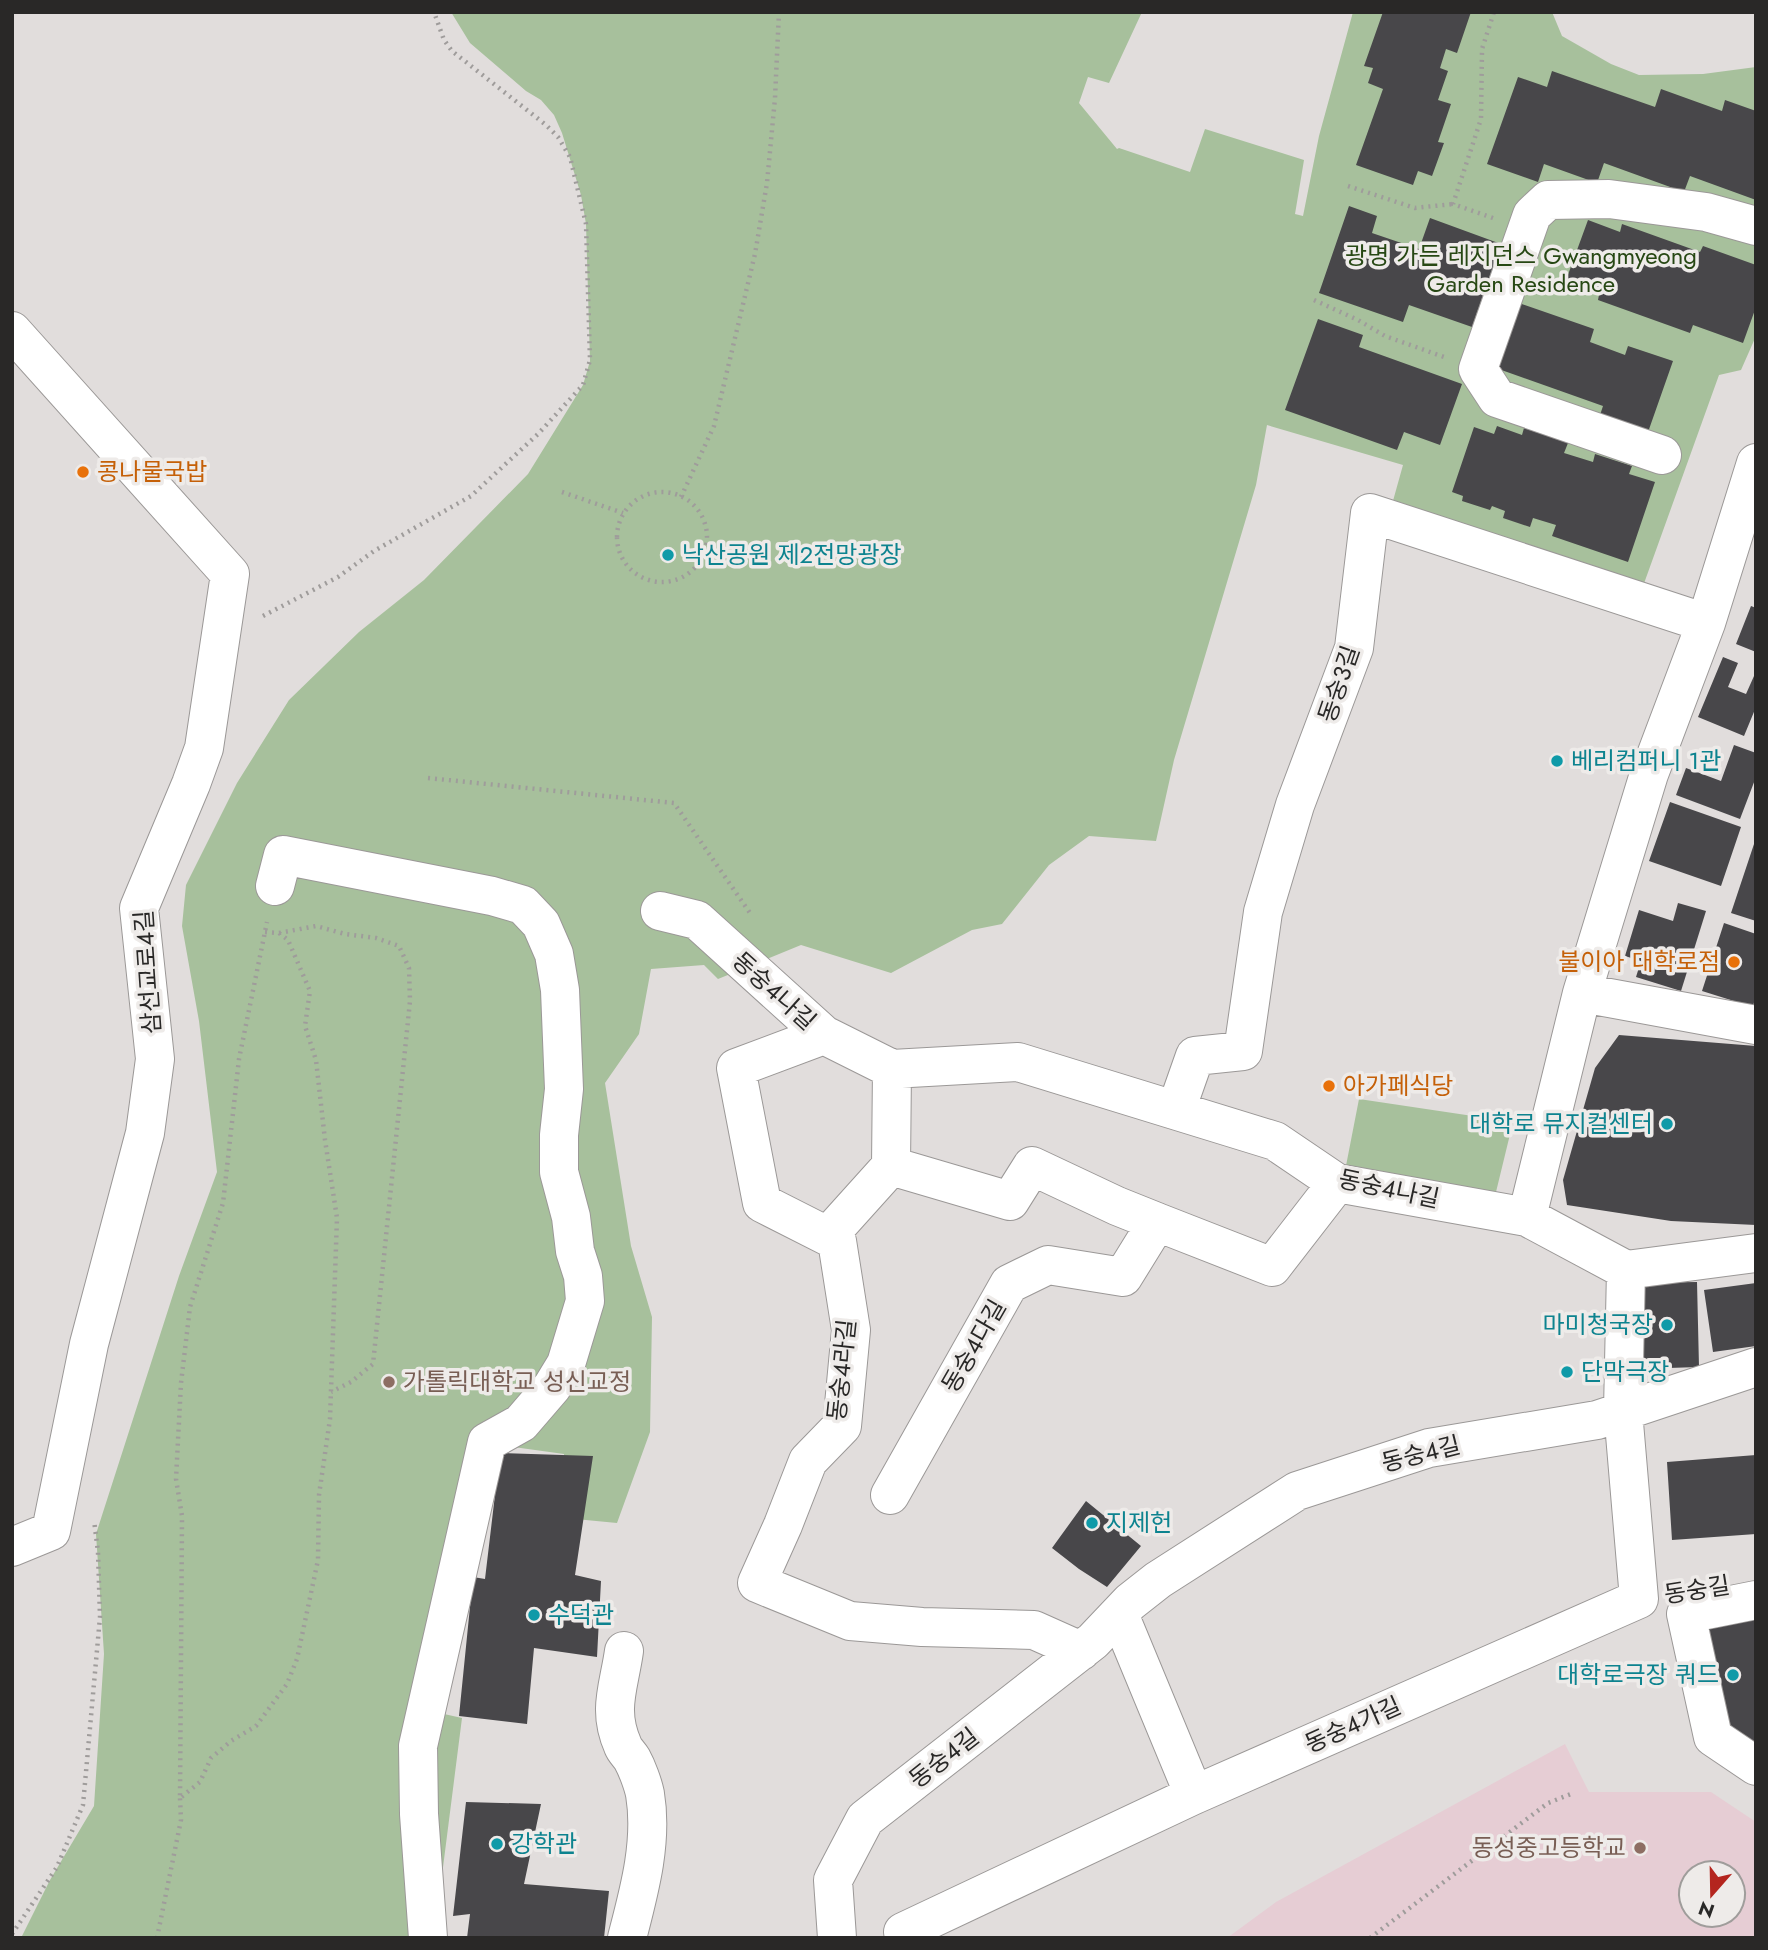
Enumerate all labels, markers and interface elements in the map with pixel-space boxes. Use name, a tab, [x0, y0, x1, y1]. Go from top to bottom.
park label: 광명 가든 레지던스 Gwangmyeong Garden Residence	[1345, 238, 1697, 301]
place label: 콩나물국밥	[97, 454, 207, 489]
marker: 콩나물국밥	[75, 464, 91, 480]
place label: 낙산공원 제2전망광장	[682, 537, 902, 572]
marker: 낙산공원 제2전망광장	[660, 547, 676, 563]
street label: 동숭3길	[1309, 641, 1368, 727]
place label: 베리컴퍼니 1관	[1571, 743, 1721, 778]
marker: 베리컴퍼니 1관	[1549, 753, 1565, 769]
street label: 삼선교로4길	[126, 909, 169, 1035]
street label: 동숭4나길	[725, 943, 824, 1038]
place label: 불이아 대학로점	[1558, 944, 1720, 979]
marker: 불이아 대학로점	[1726, 954, 1742, 970]
place label: 아가페식당	[1343, 1068, 1453, 1103]
marker: 아가페식당	[1321, 1078, 1337, 1094]
place label: 대학로 뮤지컬센터	[1469, 1106, 1653, 1141]
marker: 대학로 뮤지컬센터	[1659, 1116, 1675, 1132]
street label: 동숭4나길	[1335, 1161, 1443, 1216]
street label: 동숭4다길	[933, 1293, 1014, 1399]
place label: 마미청국장	[1543, 1307, 1653, 1342]
street label: 동숭4라길	[819, 1317, 864, 1423]
marker: 마미청국장	[1659, 1317, 1675, 1333]
place label: 단막극장	[1581, 1354, 1669, 1389]
place label: 가톨릭대학교 성신교정	[403, 1364, 631, 1399]
marker: 단막극장	[1559, 1364, 1575, 1380]
marker: 가톨릭대학교 성신교정	[381, 1374, 397, 1390]
street label: 동숭4길	[1378, 1427, 1464, 1480]
place label: 지제헌	[1106, 1505, 1172, 1540]
marker: 지제헌	[1084, 1515, 1100, 1531]
street label: 동숭길	[1661, 1567, 1732, 1612]
place label: 수덕관	[548, 1597, 614, 1632]
marker: 수덕관	[526, 1607, 542, 1623]
place label: 대학로극장 쿼드	[1557, 1657, 1719, 1692]
marker: 대학로극장 쿼드	[1725, 1667, 1741, 1683]
street label: 동숭4가길	[1299, 1688, 1407, 1761]
street label: 동숭4길	[901, 1719, 986, 1796]
place label: 강학관	[511, 1826, 577, 1861]
place label: 동성중고등학교	[1471, 1830, 1626, 1865]
marker: 강학관	[489, 1836, 505, 1852]
marker: 동성중고등학교	[1632, 1840, 1648, 1856]
north arrow	[1677, 1859, 1747, 1929]
text: N	[1695, 1894, 1718, 1925]

